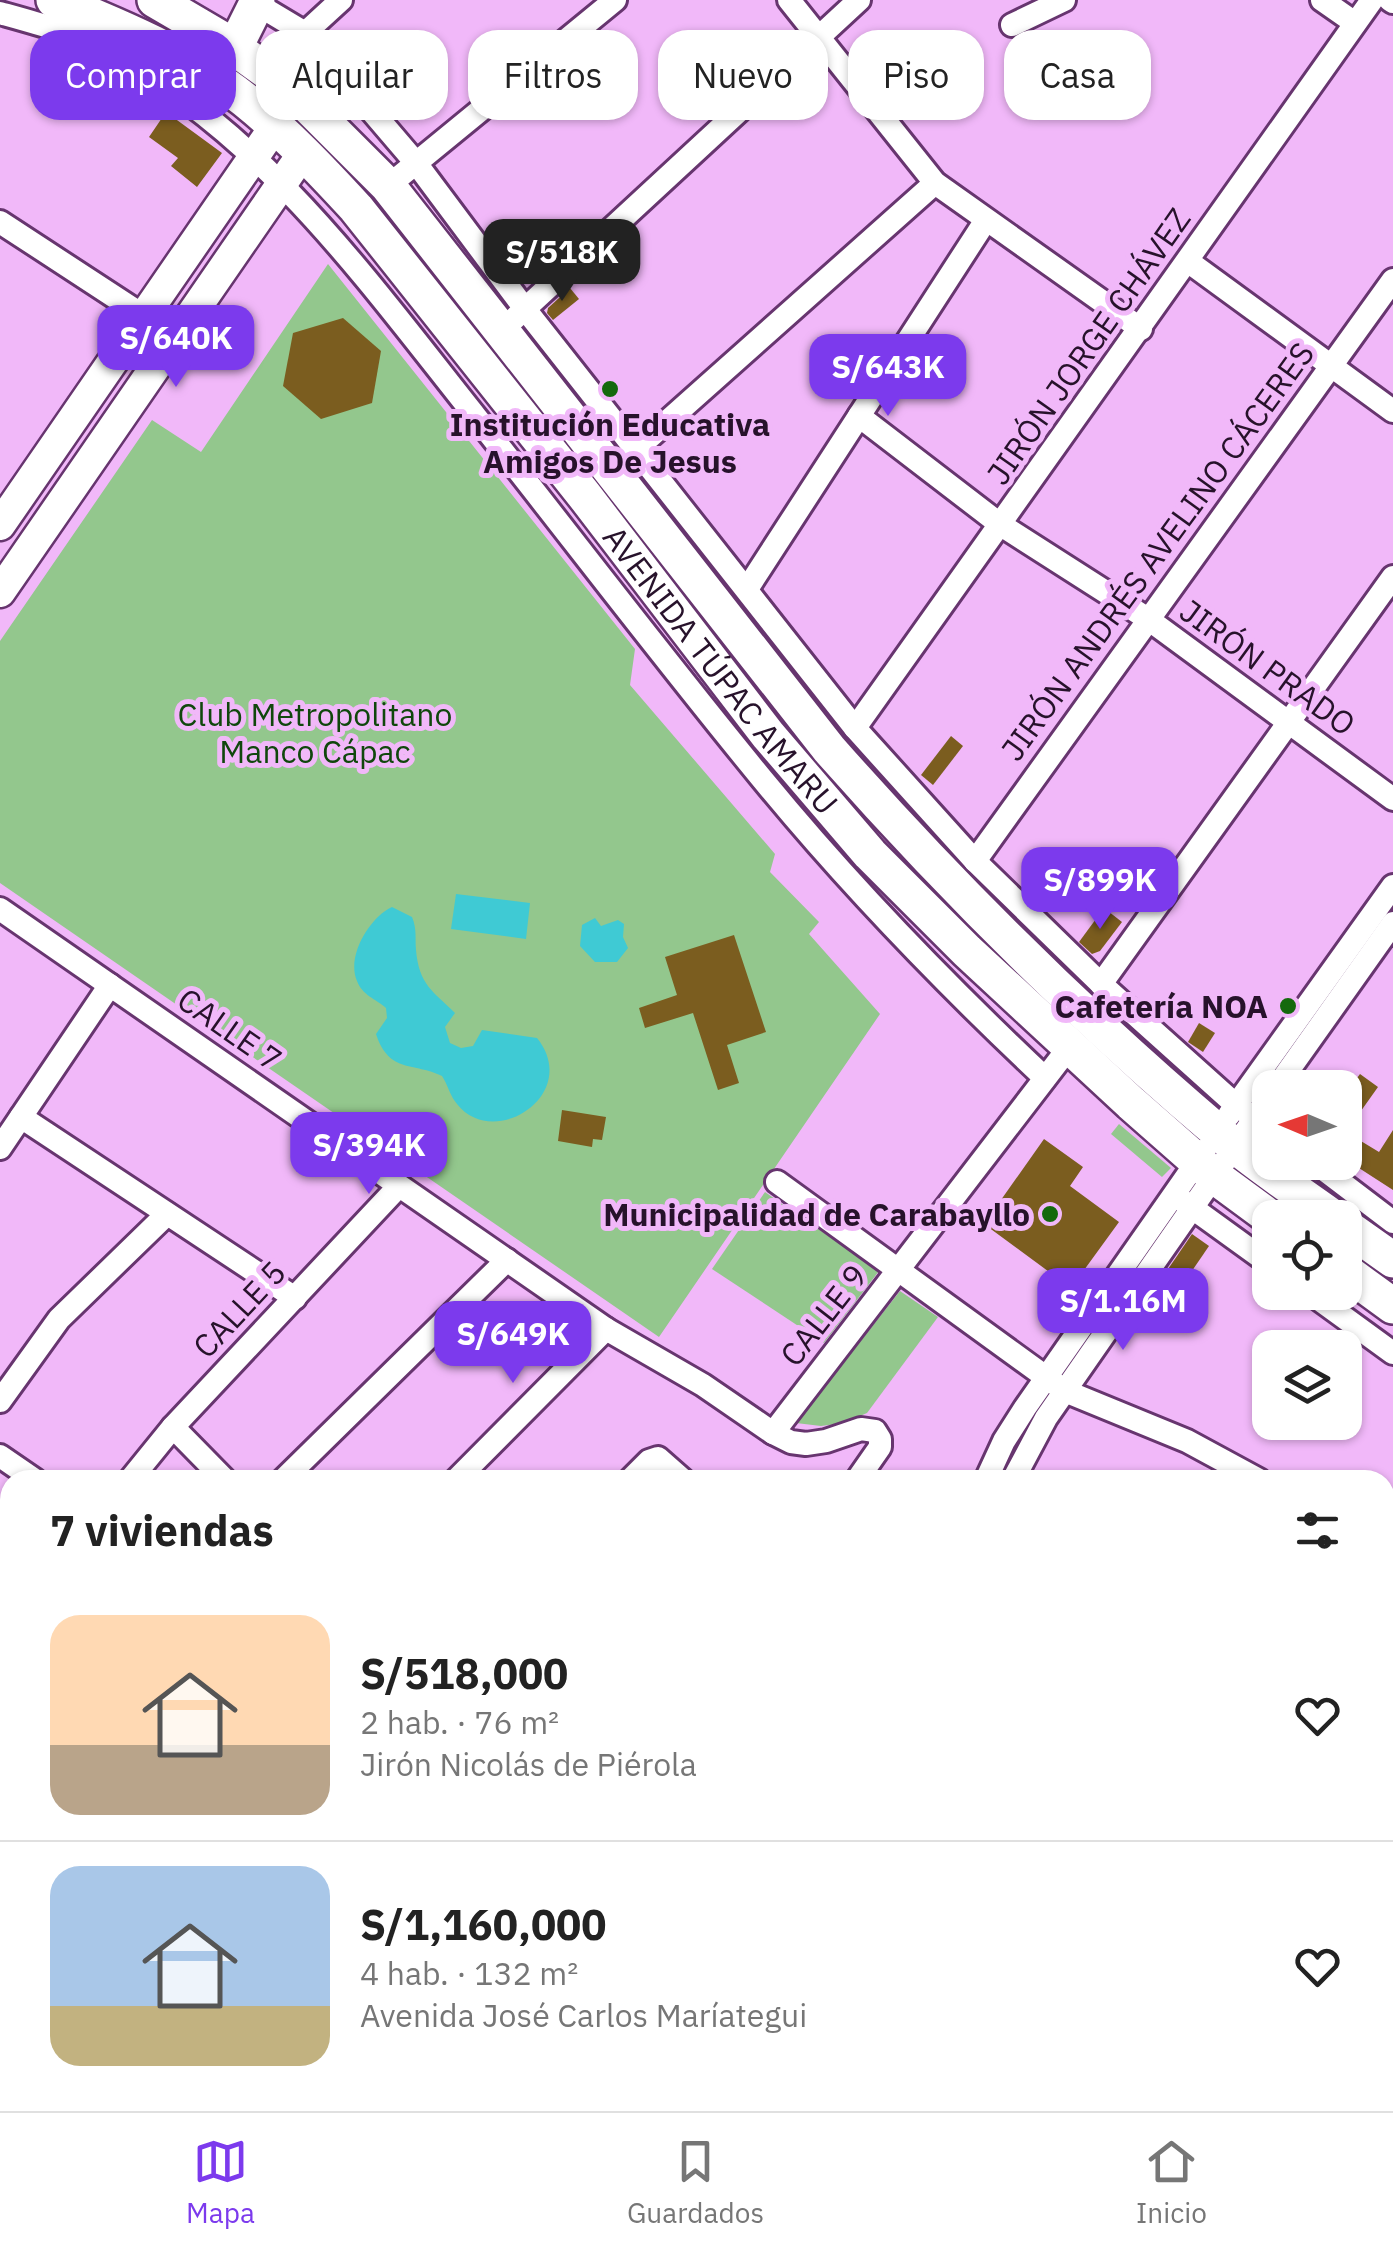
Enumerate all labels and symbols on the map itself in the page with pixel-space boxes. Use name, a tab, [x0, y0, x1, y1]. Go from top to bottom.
street label: JIRÓN JORGE CHÁVEZ	[977, 200, 1199, 492]
pin: S/518K	[481, 219, 643, 304]
pin: S/640K	[95, 305, 257, 390]
pin: S/643K	[807, 334, 969, 419]
street label: JIRÓN ANDRÉS AVELINO CÁCERES	[991, 334, 1323, 768]
marker: Institución Educativa Amigos De Jesus	[599, 378, 621, 400]
place label: Institución Educativa Amigos De Jesus	[450, 403, 770, 482]
street label: AVENIDA TÚPAC AMARU	[594, 517, 848, 823]
street label: JIRÓN PRADO	[1172, 589, 1364, 745]
park label: Club Metropolitano Manco Cápac	[178, 693, 452, 772]
pin: S/899K	[1019, 847, 1181, 932]
street label: CALLE 7	[170, 978, 290, 1080]
place label: Cafetería NOA	[1055, 985, 1268, 1027]
marker: Cafetería NOA	[1277, 995, 1299, 1017]
north arrow	[1252, 1070, 1362, 1180]
pin: S/394K	[288, 1112, 450, 1197]
place label: Municipalidad de Carabayllo	[603, 1193, 1030, 1235]
marker: Municipalidad de Carabayllo	[1039, 1203, 1061, 1225]
street label: CALLE 5	[183, 1252, 295, 1366]
street label: CALLE 9	[770, 1256, 876, 1374]
pin: S/1.16M	[1031, 1268, 1215, 1353]
pin: S/649K	[432, 1301, 594, 1386]

